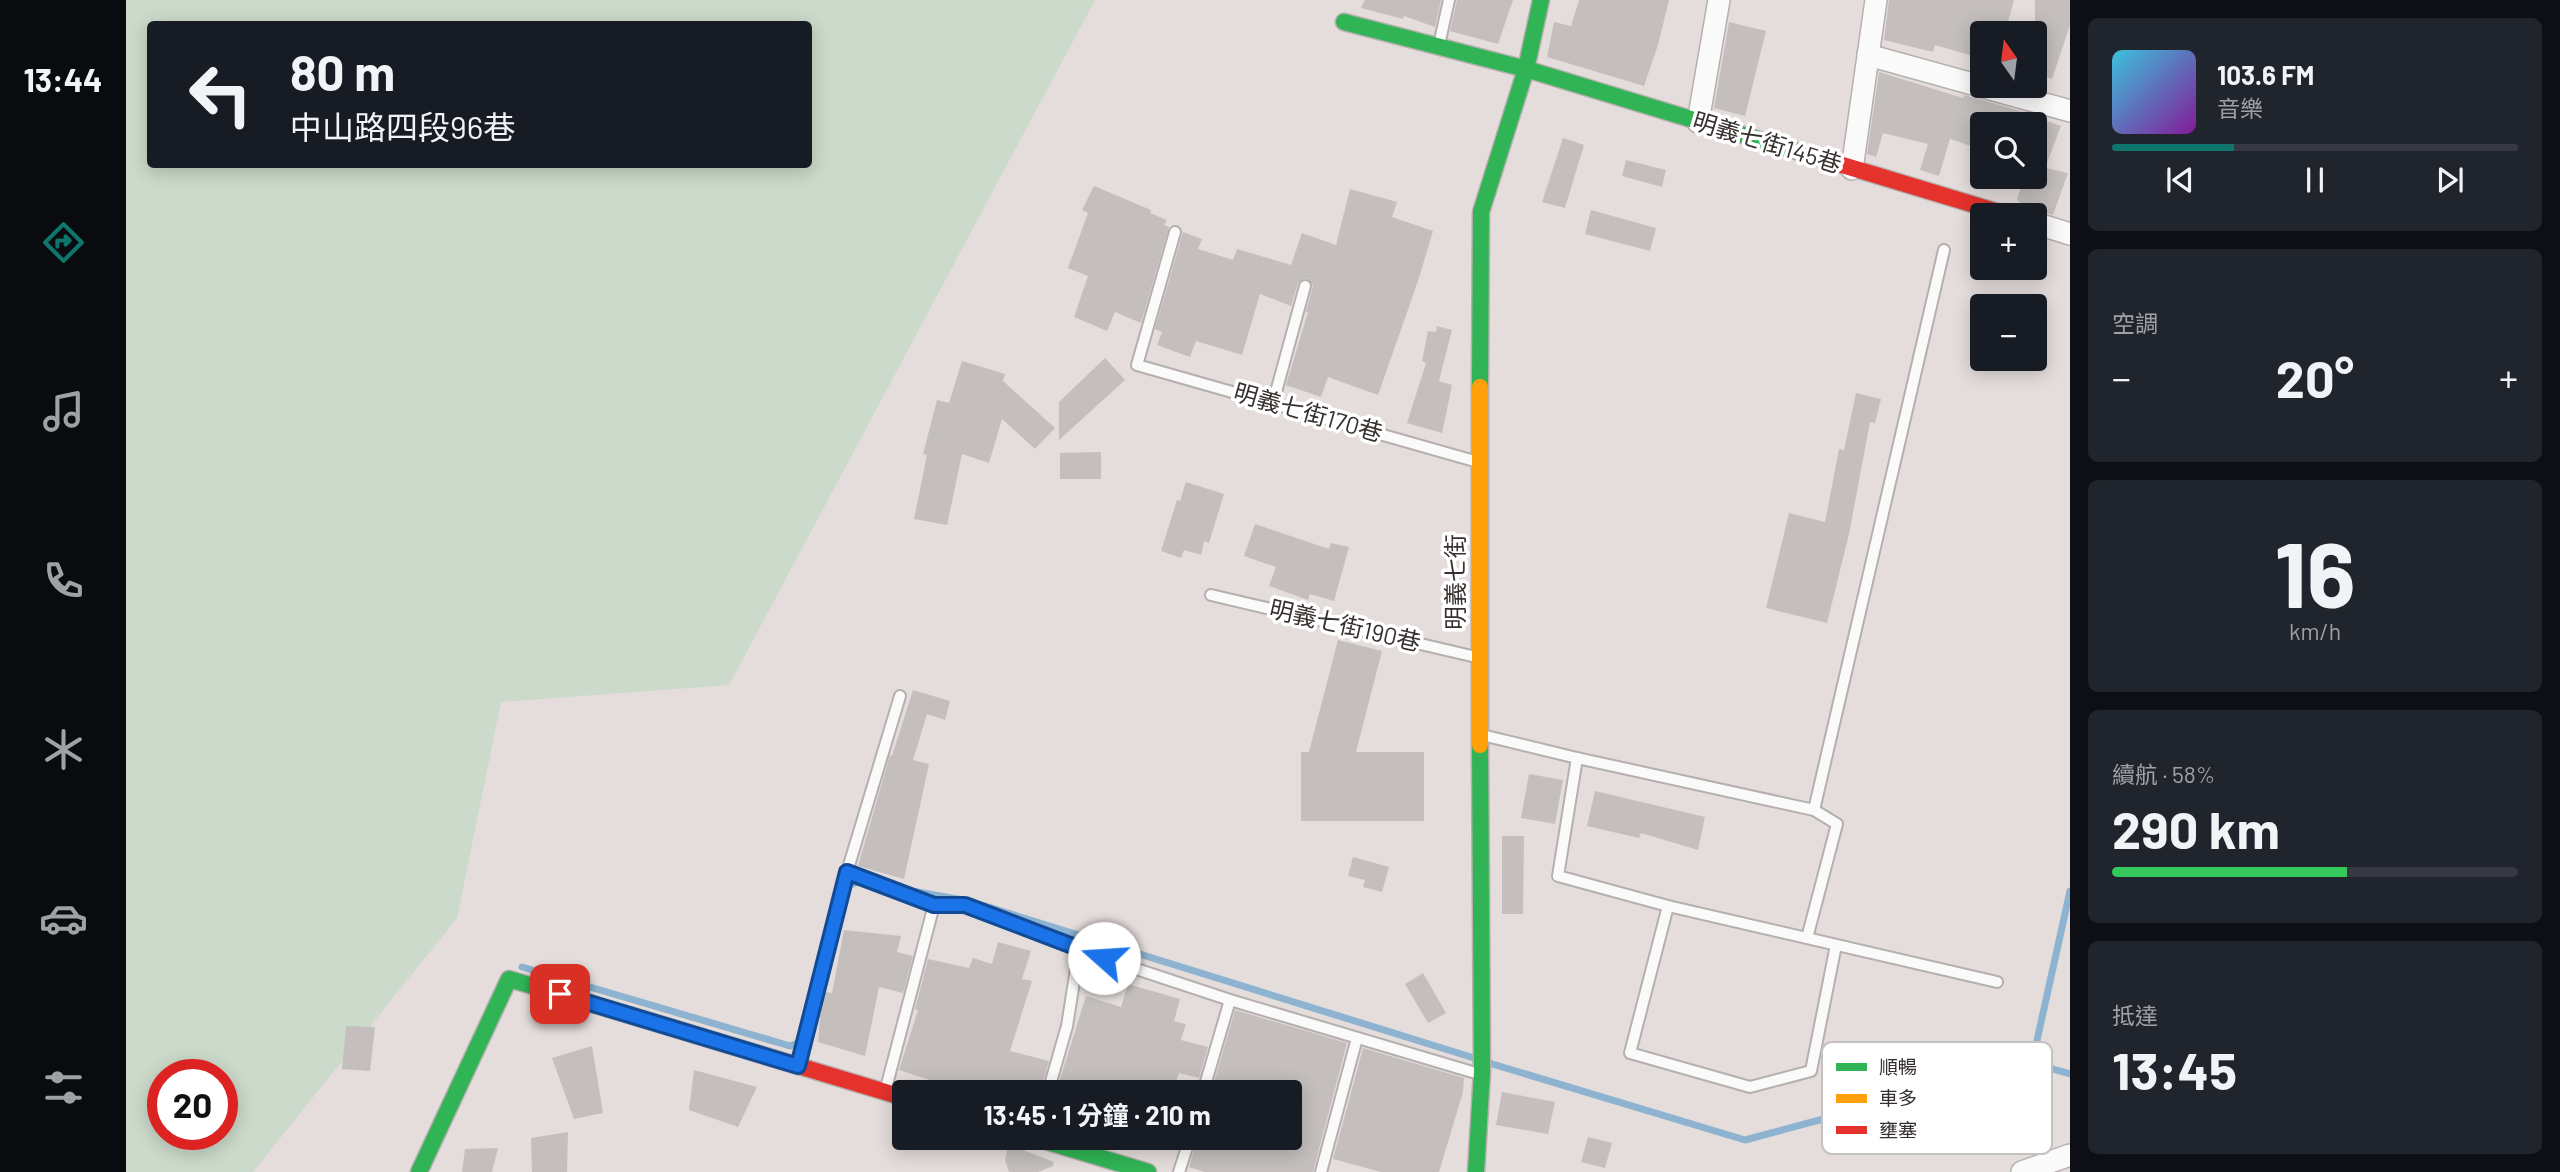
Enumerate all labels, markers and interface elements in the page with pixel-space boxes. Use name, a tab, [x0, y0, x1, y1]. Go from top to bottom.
north arrow	[1970, 21, 2048, 98]
map controls	[1970, 21, 2047, 371]
text: 80 m	[290, 42, 395, 101]
icon: left	[175, 49, 266, 140]
text: 103.6 FM	[2217, 59, 2314, 90]
text: 13:44	[24, 60, 102, 98]
text: 音樂	[2217, 94, 2263, 122]
street label: 明義七街145巷	[1690, 105, 1845, 178]
text: 中山路四段96巷	[290, 107, 515, 145]
button: search	[1970, 112, 2047, 189]
icon: previous	[2161, 161, 2199, 199]
icon: pause	[2296, 161, 2334, 199]
icon: next	[2431, 161, 2469, 199]
button: +	[1970, 203, 2047, 280]
icon: directions	[39, 218, 88, 267]
button: −	[1970, 294, 2047, 371]
text: 空調	[2112, 309, 2158, 337]
text: 20°	[2276, 346, 2354, 408]
text: −	[2112, 354, 2131, 400]
text: +	[2499, 354, 2518, 400]
street label: 明義七街170巷	[1231, 376, 1386, 447]
icon: music	[39, 387, 88, 436]
text: 16	[2274, 517, 2356, 626]
street label: 明義七街	[1440, 534, 1469, 630]
icon: phone	[39, 556, 88, 605]
street label: 明義七街190巷	[1267, 593, 1424, 656]
text: km/h	[2289, 617, 2341, 645]
icon: climate	[39, 725, 88, 774]
text: 續航 · 58%	[2112, 760, 2215, 788]
text: 290 km	[2112, 797, 2280, 859]
icon: car	[39, 894, 88, 943]
position arrow	[1067, 921, 1141, 995]
pin	[530, 964, 590, 1024]
icon: arrive	[541, 975, 579, 1013]
text: 抵達	[2112, 1001, 2158, 1029]
text: 13:45	[2112, 1038, 2237, 1100]
legend	[1822, 1042, 2052, 1154]
text: 順暢	[1879, 1055, 1917, 1078]
speed limit sign: 20	[147, 1059, 238, 1150]
icon: filters	[39, 1063, 88, 1112]
text: 車多	[1879, 1086, 1917, 1109]
text: 13:45 · 1 分鐘 · 210 m	[983, 1099, 1211, 1130]
text: 壅塞	[1879, 1118, 1917, 1141]

